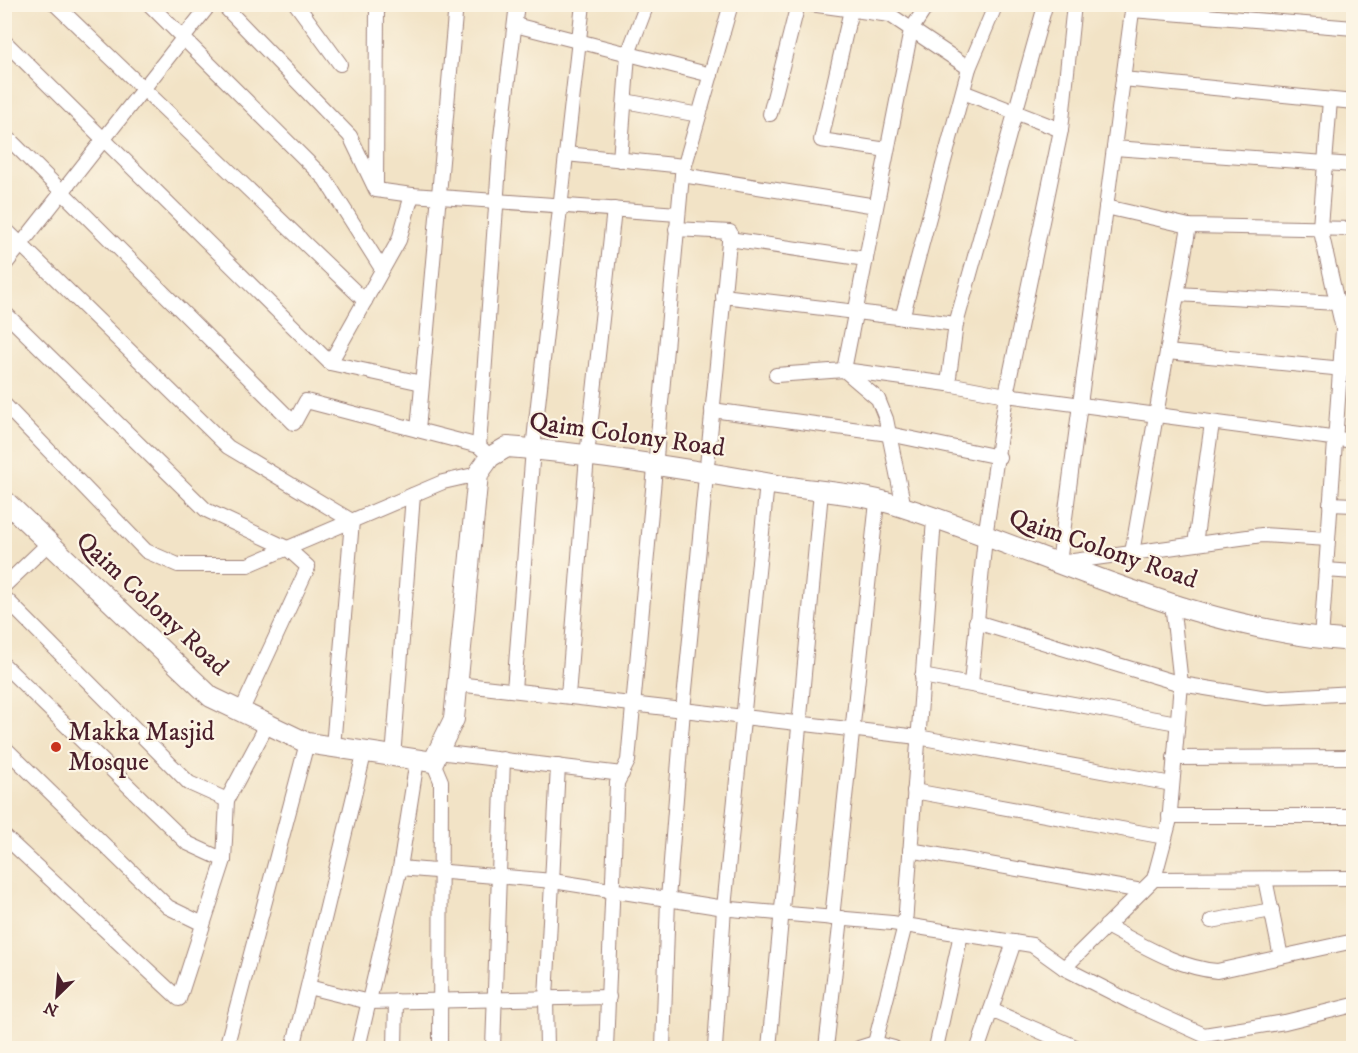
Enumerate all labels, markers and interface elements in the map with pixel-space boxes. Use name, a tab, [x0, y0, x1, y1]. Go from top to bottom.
street label: Qaim Colony Road	[527, 405, 727, 465]
street label: Qaim Colony Road	[1004, 501, 1202, 597]
street label: Qaim Colony Road	[69, 525, 235, 683]
place label: Makka Masjid Mosque	[68, 716, 215, 779]
marker: Makka Masjid Mosque	[49, 740, 63, 754]
north arrow	[27, 966, 87, 1026]
text: N	[41, 997, 61, 1021]

